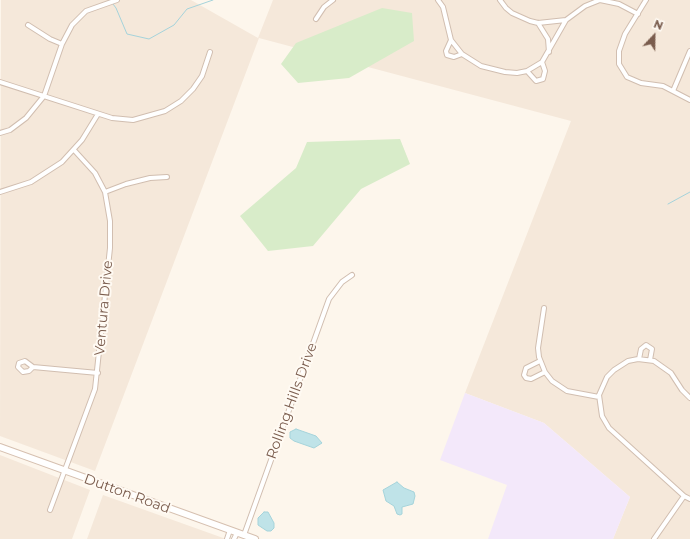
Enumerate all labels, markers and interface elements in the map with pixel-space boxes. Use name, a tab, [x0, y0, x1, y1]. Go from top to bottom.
north arrow	[634, 16, 674, 56]
text: N	[652, 17, 665, 33]
street label: Ventura Drive	[91, 260, 117, 356]
street label: Rolling Hills Drive	[263, 340, 321, 462]
street label: Dutton Road	[82, 471, 172, 517]

